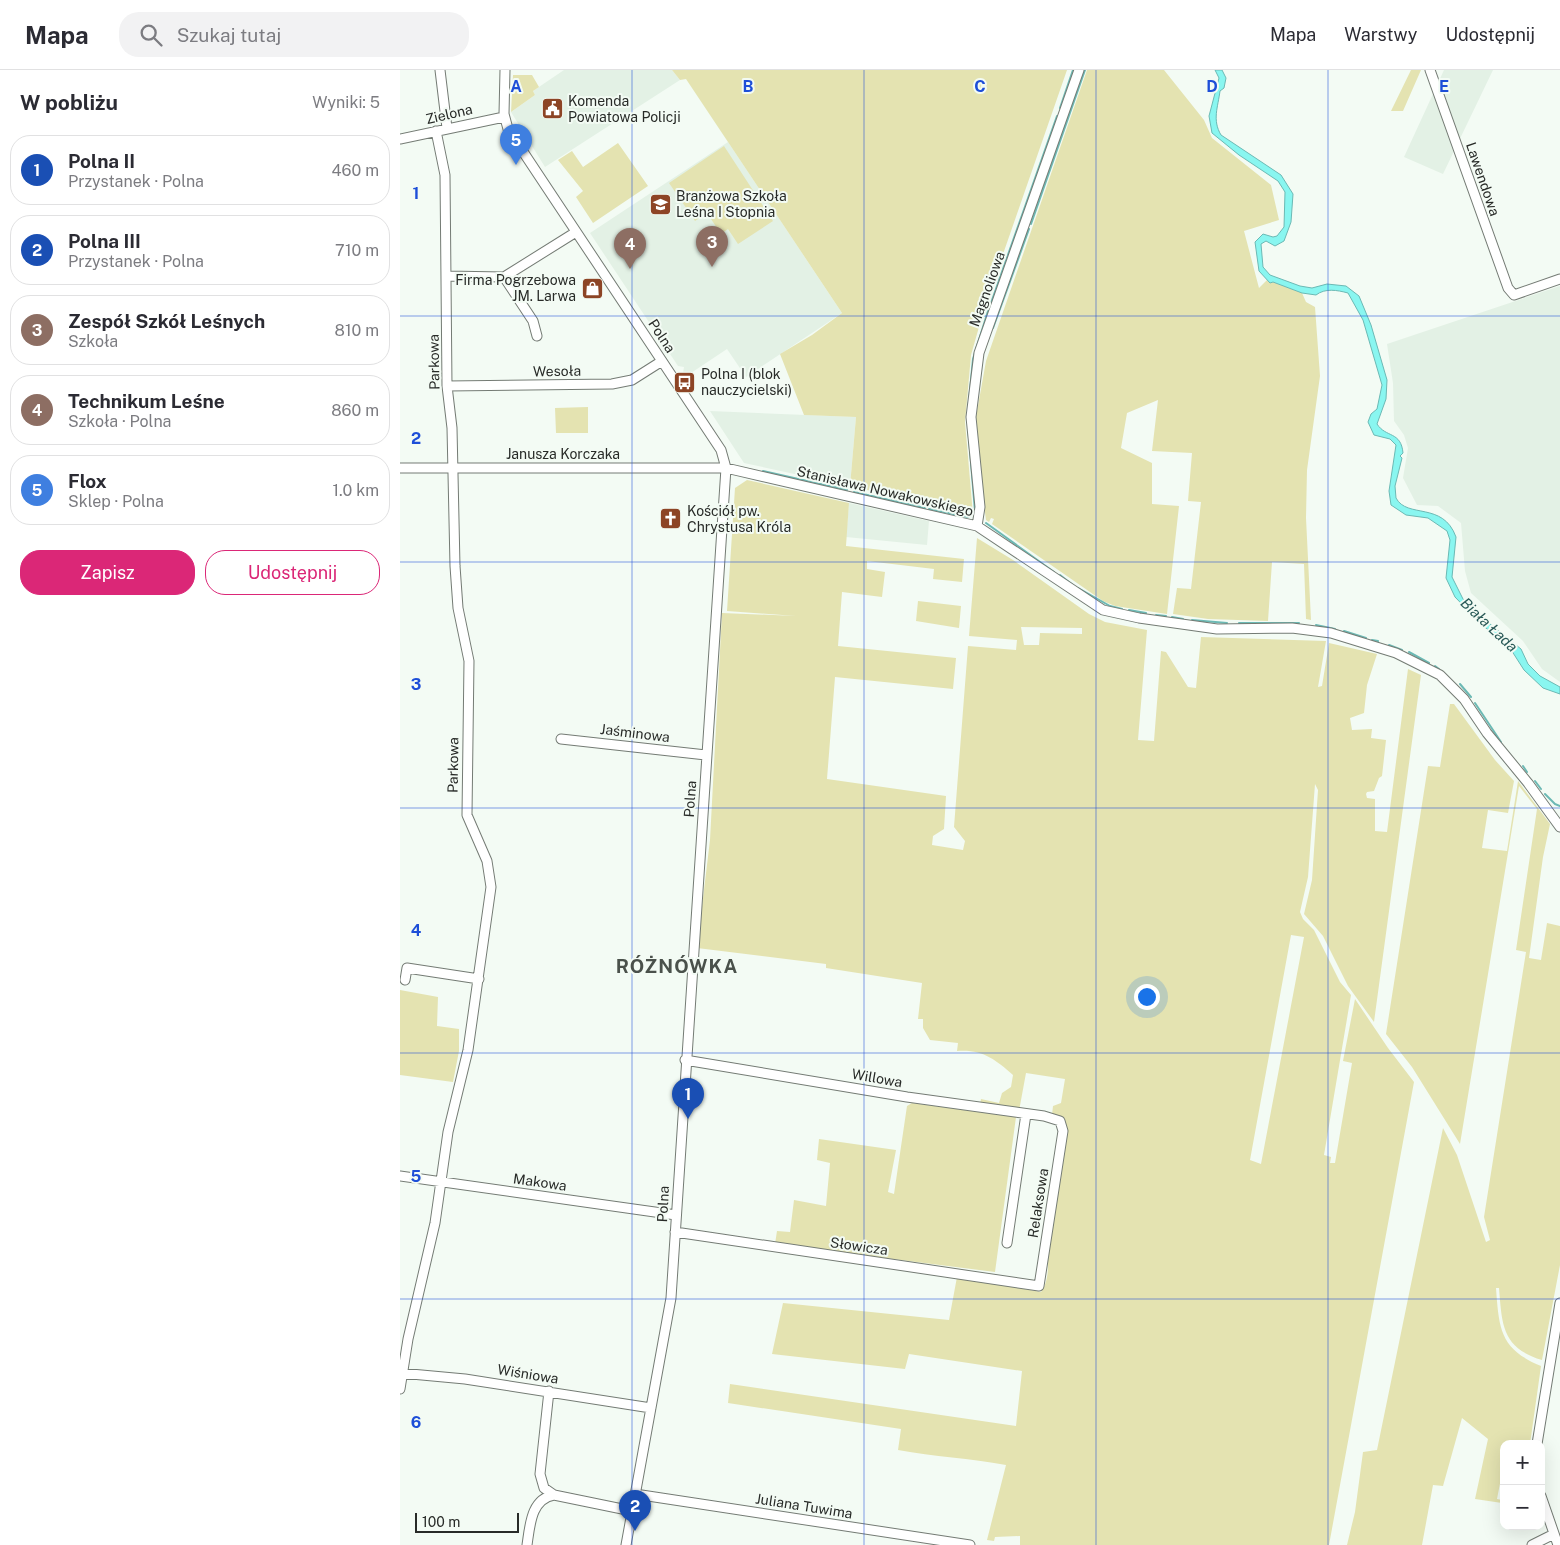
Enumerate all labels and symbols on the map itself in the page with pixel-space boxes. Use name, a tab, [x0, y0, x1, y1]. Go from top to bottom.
text: A	[510, 77, 522, 96]
text: B	[743, 77, 754, 96]
text: C	[974, 77, 986, 96]
text: D	[1206, 77, 1218, 96]
text: E	[1439, 77, 1449, 96]
place label: Komenda Powiatowa Policji	[568, 93, 681, 125]
public building icon: Komenda Powiatowa Policji	[540, 97, 564, 121]
street label: Zielona	[424, 101, 474, 127]
pin: 5	[500, 124, 532, 165]
street label: Lawendowa	[1463, 140, 1503, 218]
text: 1	[413, 184, 419, 203]
place label: Branżowa Szkoła Leśna I Stopnia	[676, 188, 787, 220]
school or university icon: Branżowa Szkoła Leśna I Stopnia	[648, 192, 672, 216]
pin: 3	[696, 226, 728, 267]
pin: 4	[614, 228, 646, 269]
street label: Magnoliowa	[966, 249, 1008, 329]
place label: Firma Pogrzebowa JM. Larwa	[455, 272, 576, 304]
shop icon: Firma Pogrzebowa JM. Larwa	[580, 276, 604, 300]
street label: Polna	[645, 316, 679, 356]
street label: Parkowa	[426, 334, 442, 390]
street label: Wesoła	[533, 363, 581, 379]
place label: Polna I (blok nauczycielski)	[701, 366, 792, 398]
bus stop icon: Polna I (blok nauczycielski)	[673, 370, 697, 394]
text: 2	[411, 429, 421, 448]
street label: Janusza Korczaka	[506, 446, 620, 462]
street label: Stanisława Nowakowskiego	[795, 463, 975, 519]
place label: Kościół pw. Chrystusa Króla	[687, 503, 791, 535]
church icon: Kościół pw. Chrystusa Króla	[659, 507, 683, 531]
water label: Biała Łada	[1457, 594, 1521, 655]
text: 3	[411, 675, 421, 694]
street label: Jaśminowa	[599, 721, 671, 745]
street label: Parkowa	[445, 737, 461, 793]
street label: Polna	[681, 780, 699, 818]
text: 4	[411, 921, 422, 940]
district label: RÓŻNÓWKA	[616, 955, 738, 977]
your location	[1134, 984, 1160, 1010]
street label: Willowa	[850, 1066, 904, 1090]
pin: 1	[672, 1078, 704, 1119]
text: 5	[411, 1167, 422, 1186]
street label: Relaksowa	[1025, 1167, 1051, 1239]
street label: Makowa	[512, 1170, 568, 1194]
street label: Polna	[654, 1185, 672, 1223]
street label: Słowicza	[829, 1234, 889, 1258]
street label: Wiśniowa	[496, 1361, 560, 1387]
text: 6	[411, 1413, 421, 1432]
pin: 2	[619, 1490, 651, 1531]
street label: Juliana Tuwima	[754, 1490, 854, 1522]
scale bar	[415, 1510, 519, 1533]

